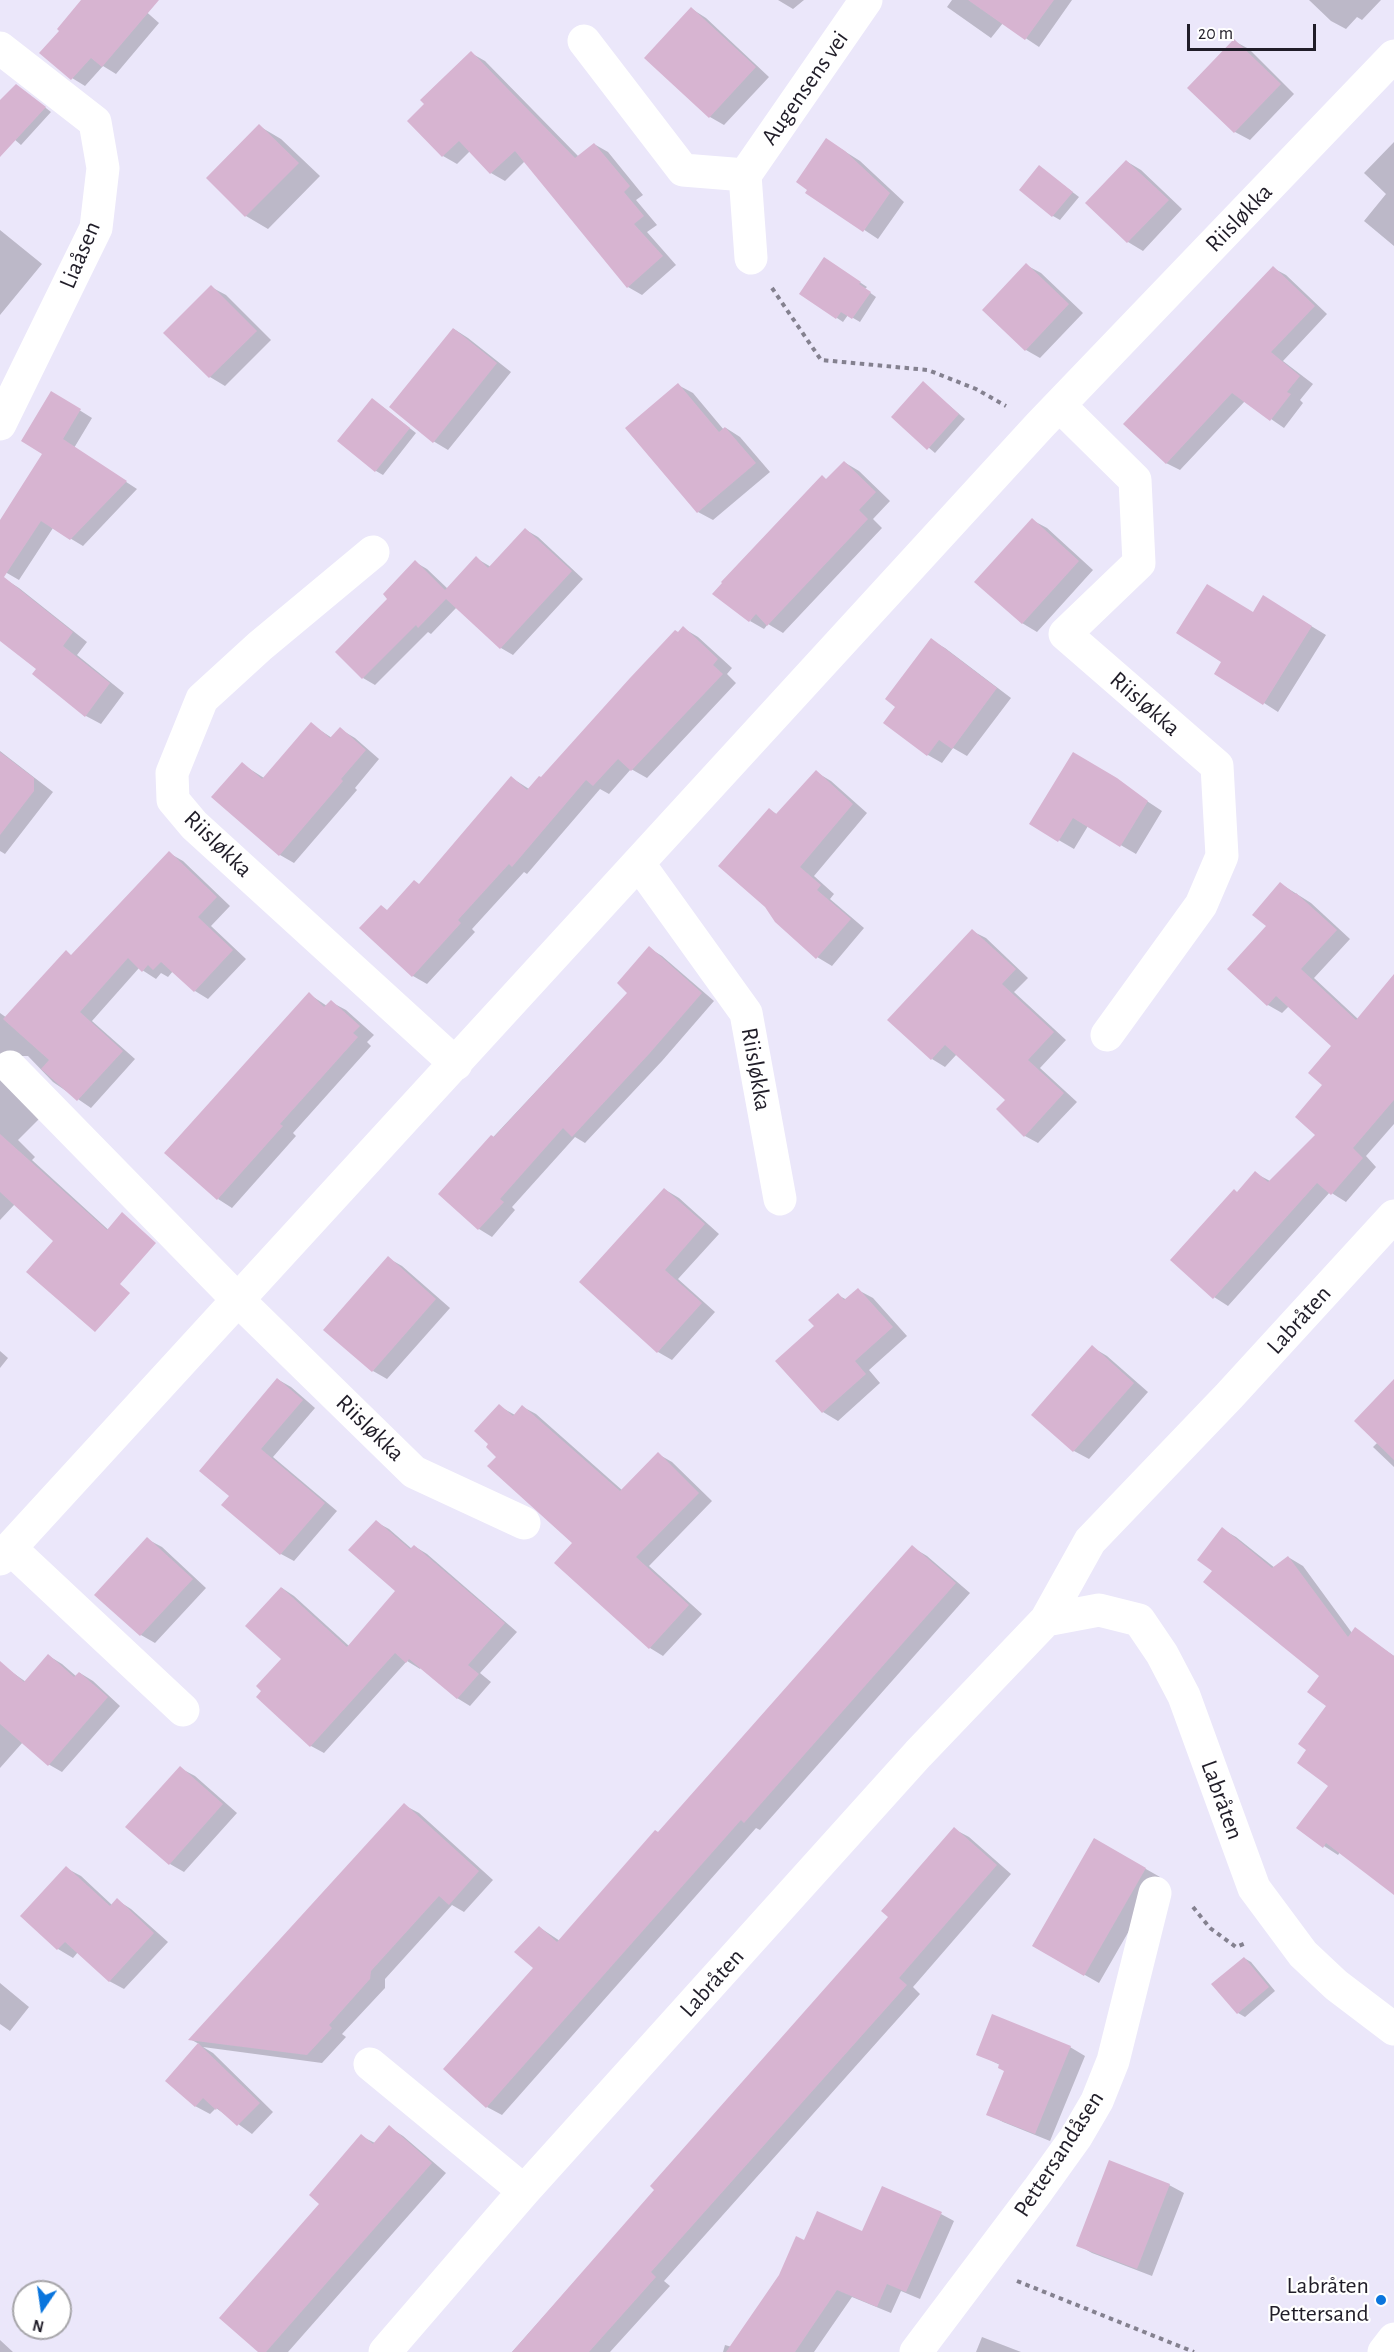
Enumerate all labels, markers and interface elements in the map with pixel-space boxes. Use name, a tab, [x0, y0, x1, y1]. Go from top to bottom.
scale bar	[1190, 12, 1319, 50]
street label: Augensens vei	[755, 25, 855, 151]
text: 20 m	[1198, 25, 1233, 43]
street label: Riisløkka	[1199, 178, 1279, 258]
street label: Liaåsen	[53, 217, 107, 293]
street label: Riisløkka	[1104, 666, 1186, 742]
street label: Riisløkka	[178, 804, 258, 884]
street label: Riisløkka	[735, 1025, 777, 1113]
street label: Labråten	[1261, 1280, 1337, 1360]
street label: Riisløkka	[330, 1388, 410, 1468]
street label: Labråten	[1194, 1756, 1250, 1844]
street label: Labråten	[674, 1943, 750, 2023]
street label: Pettersandåsen	[1008, 2086, 1110, 2222]
place label: Labråten Pettersand	[1268, 2272, 1369, 2328]
north arrow	[12, 2280, 72, 2340]
marker: Labråten Pettersand	[1374, 2293, 1388, 2307]
text: N	[31, 2317, 46, 2335]

